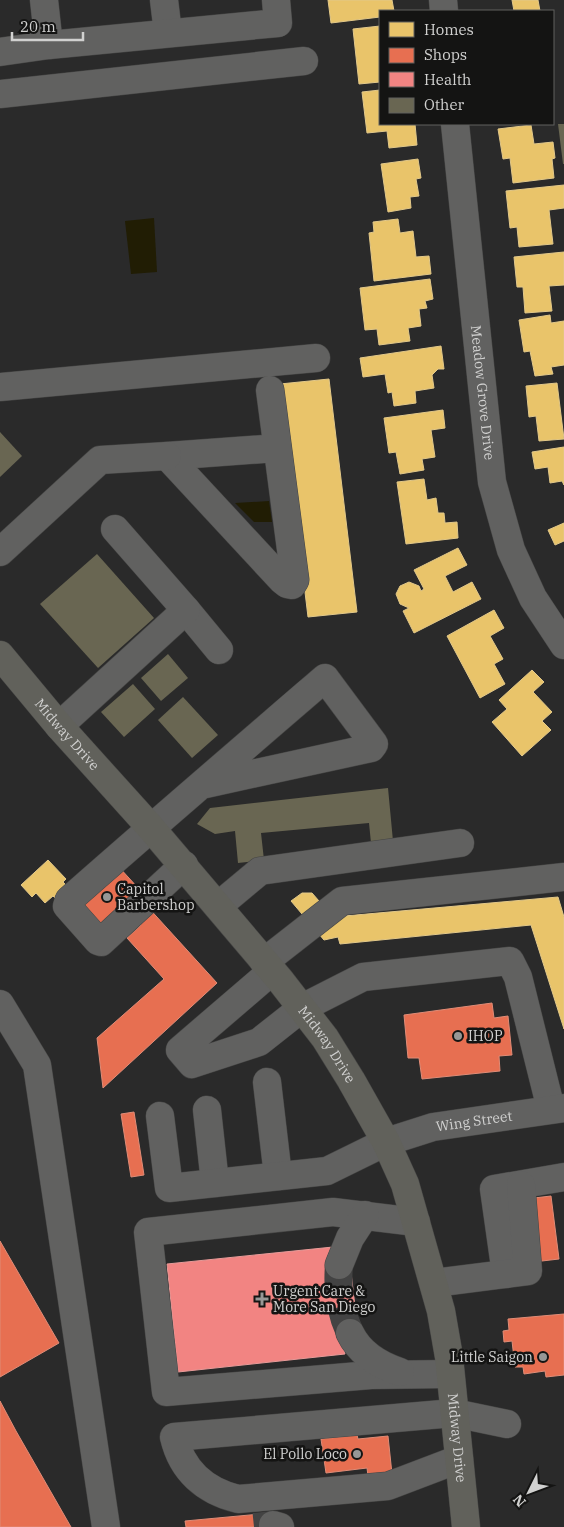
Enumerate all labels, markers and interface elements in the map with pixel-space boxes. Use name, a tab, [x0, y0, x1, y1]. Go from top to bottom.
scale bar	[12, 10, 84, 42]
legend	[379, 10, 554, 125]
text: 20 m	[20, 17, 56, 36]
text: Homes	[424, 20, 474, 39]
text: Shops	[424, 45, 467, 64]
text: Health	[424, 70, 471, 89]
text: Other	[424, 95, 464, 114]
street label: Meadow Grove Drive	[467, 324, 499, 461]
street label: Midway Drive	[31, 695, 104, 774]
place label: Capitol Barbershop	[117, 880, 195, 914]
marker: Capitol Barbershop	[101, 891, 113, 903]
street label: Midway Drive	[294, 1002, 360, 1086]
place label: IHOP	[468, 1027, 503, 1045]
marker: IHOP	[452, 1030, 464, 1042]
street label: Wing Street	[435, 1107, 513, 1135]
place label: Urgent Care & More San Diego	[273, 1282, 375, 1316]
marker: Urgent Care & More San Diego	[255, 1292, 269, 1306]
place label: Little Saigon	[451, 1348, 533, 1366]
marker: Little Saigon	[537, 1351, 549, 1363]
street label: Midway Drive	[444, 1392, 470, 1483]
place label: El Pollo Loco	[263, 1445, 347, 1463]
marker: El Pollo Loco	[351, 1448, 363, 1460]
north arrow	[504, 1467, 554, 1517]
text: N	[509, 1491, 530, 1511]

